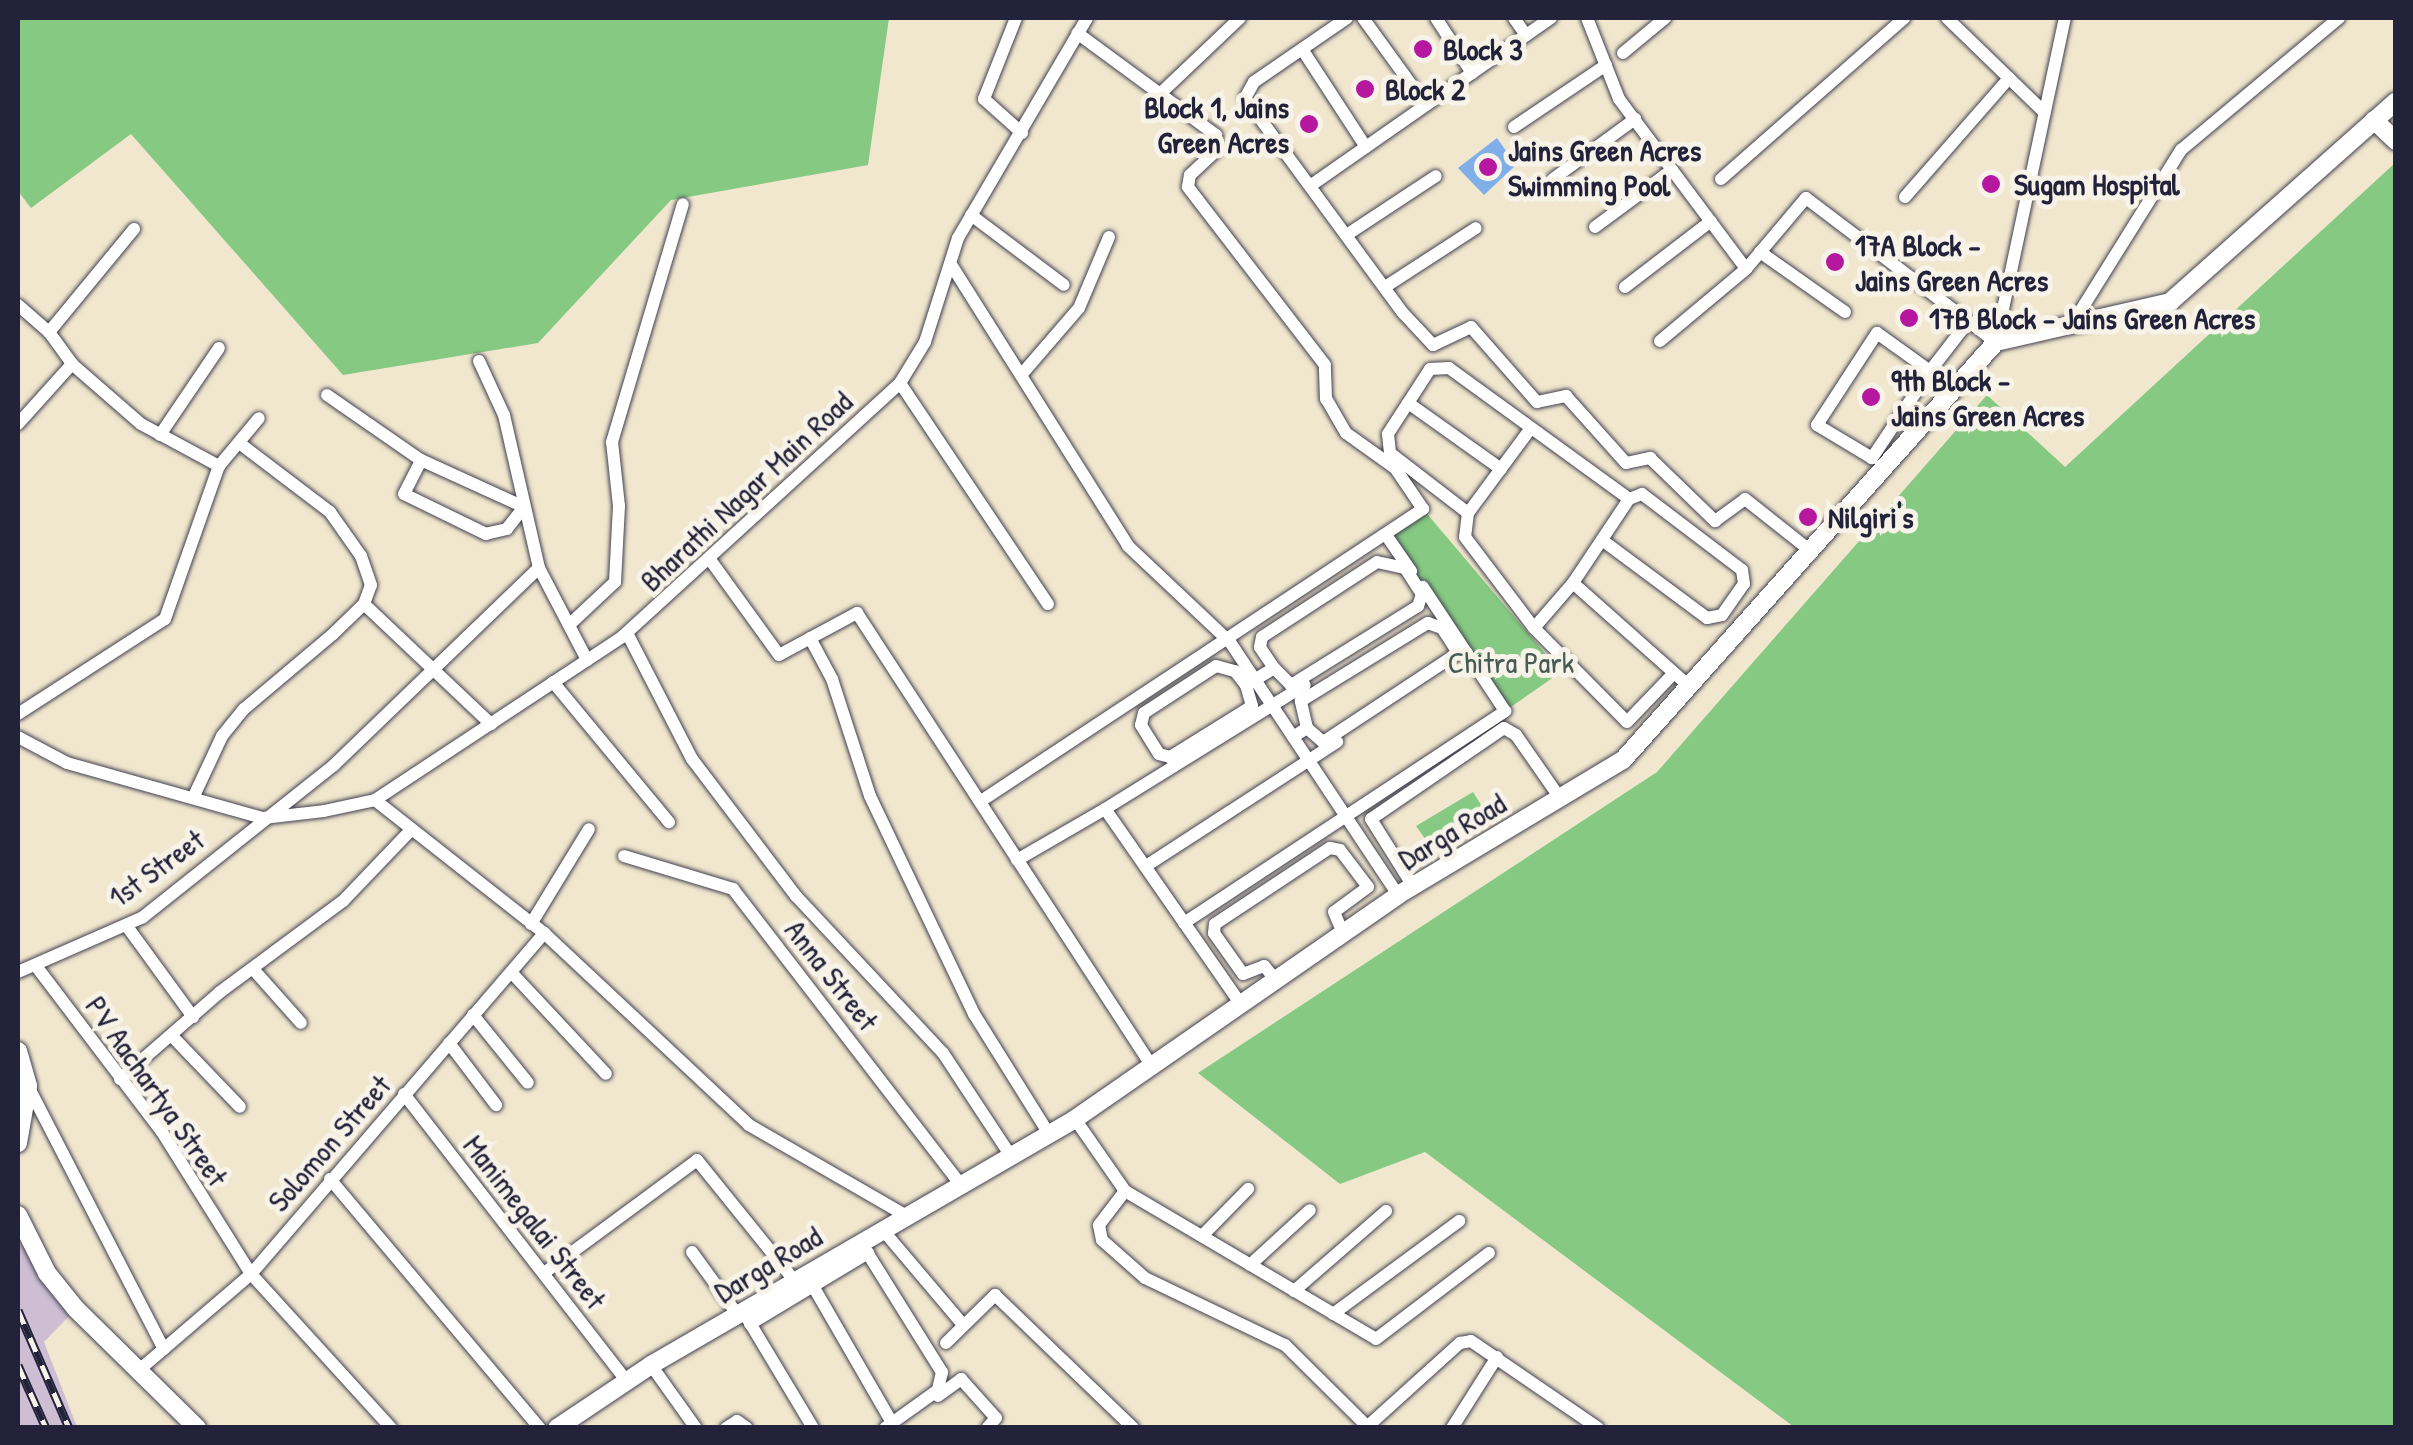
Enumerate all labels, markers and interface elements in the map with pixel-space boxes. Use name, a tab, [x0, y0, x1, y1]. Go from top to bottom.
place label: Block 3	[1443, 31, 1523, 67]
marker: Block 3	[1412, 38, 1434, 60]
place label: Block 2	[1385, 71, 1465, 107]
marker: Block 2	[1354, 78, 1376, 100]
place label: Block 1, Jains Green Acres	[1144, 89, 1289, 160]
marker: Block 1, Jains Green Acres	[1298, 113, 1320, 135]
place label: Jains Green Acres Swimming Pool	[1508, 132, 1701, 202]
marker: Jains Green Acres Swimming Pool	[1477, 156, 1499, 178]
place label: Sugam Hospital	[2014, 166, 2179, 202]
marker: Sugam Hospital	[1978, 171, 2004, 197]
place label: 17A Block - Jains Green Acres	[1855, 227, 2048, 298]
marker: 17A Block - Jains Green Acres	[1824, 251, 1846, 273]
place label: 17B Block - Jains Green Acres	[1929, 300, 2255, 336]
marker: 17B Block - Jains Green Acres	[1898, 307, 1920, 329]
place label: 9th Block - Jains Green Acres	[1891, 362, 2084, 432]
street label: Bharathi Nagar Main Road	[633, 383, 859, 599]
marker: 9th Block - Jains Green Acres	[1860, 386, 1882, 408]
place label: Nilgiri's	[1828, 499, 1913, 535]
marker: Nilgiri's	[1797, 506, 1819, 528]
park label: Chitra Park	[1448, 644, 1574, 680]
street label: Darga Road	[1392, 785, 1512, 877]
street label: 1st Street	[101, 821, 211, 915]
street label: Anna Street	[778, 913, 886, 1037]
street label: PV Aachartya Street	[78, 989, 236, 1193]
street label: Solomon Street	[260, 1068, 398, 1218]
street label: Manimegalai Street	[456, 1128, 614, 1316]
street label: Darga Road	[708, 1218, 828, 1310]

